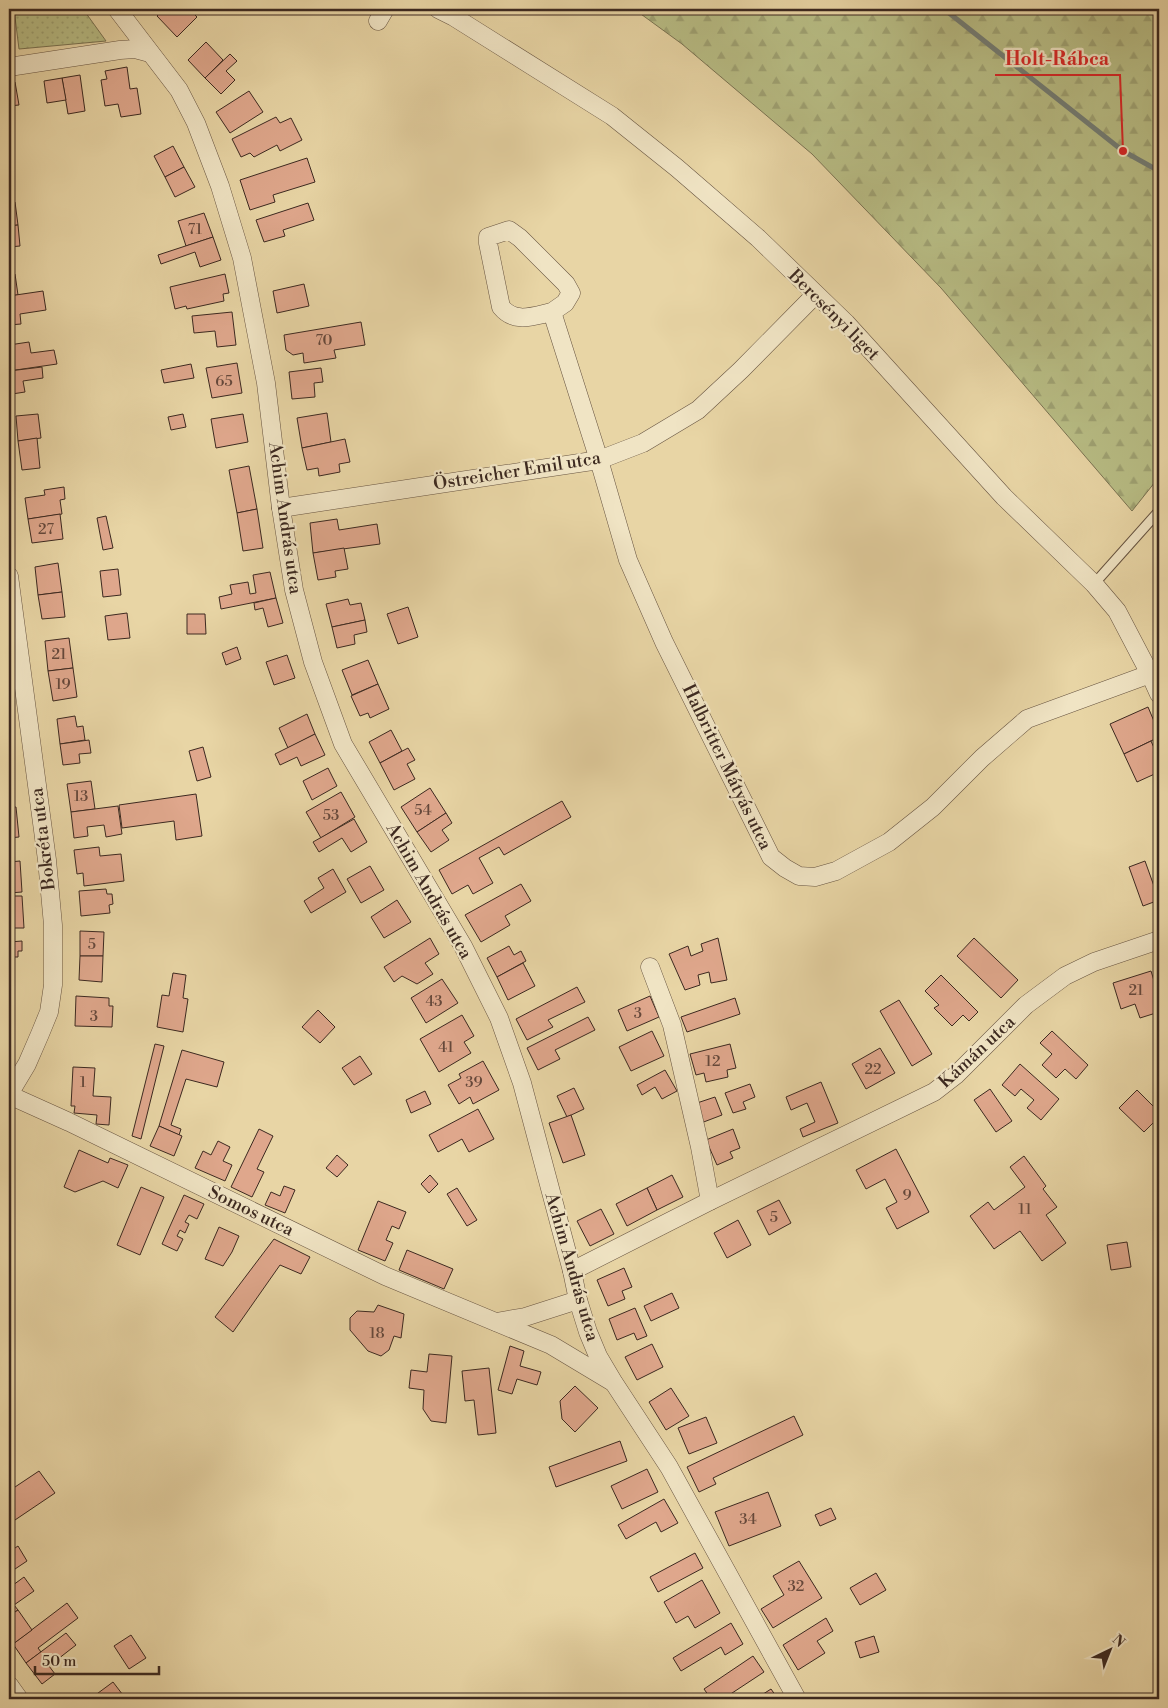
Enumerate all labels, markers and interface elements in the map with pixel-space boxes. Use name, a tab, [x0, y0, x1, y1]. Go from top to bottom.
callout: Holt-Rábca	[995, 41, 1120, 75]
text: Holt-Rábca	[1005, 47, 1110, 71]
house number: 71	[188, 220, 203, 239]
street label: Bercsényi liget	[783, 264, 885, 366]
house number: 70	[315, 331, 333, 350]
house number: 65	[215, 372, 233, 391]
street label: Achim András utca	[263, 440, 307, 596]
street label: Östreicher Emil utca	[432, 446, 603, 496]
house number: 27	[38, 520, 54, 539]
house number: 21	[51, 645, 67, 664]
house number: 19	[55, 675, 71, 694]
street label: Halbritter Mátyás utca	[677, 680, 778, 854]
street label: Bokréta utca	[25, 786, 61, 893]
house number: 13	[74, 787, 88, 806]
house number: 54	[414, 801, 432, 820]
house number: 53	[323, 806, 339, 825]
street label: Achim András utca	[380, 818, 478, 964]
house number: 5	[88, 935, 96, 954]
house number: 21	[1128, 981, 1144, 1000]
house number: 43	[425, 992, 443, 1011]
house number: 3	[634, 1004, 642, 1023]
house number: 3	[90, 1007, 98, 1026]
street label: Kámán utca	[934, 1010, 1021, 1093]
house number: 41	[438, 1038, 454, 1057]
house number: 12	[705, 1052, 721, 1071]
house number: 22	[864, 1060, 882, 1079]
house number: 1	[80, 1073, 87, 1092]
house number: 39	[465, 1073, 483, 1092]
street label: Somos utca	[204, 1180, 298, 1242]
house number: 9	[902, 1186, 912, 1205]
street label: Achim András utca	[540, 1189, 604, 1345]
house number: 11	[1018, 1200, 1032, 1219]
house number: 5	[770, 1208, 778, 1227]
house number: 18	[369, 1324, 385, 1343]
house number: 34	[739, 1510, 757, 1529]
house number: 32	[788, 1577, 804, 1596]
north arrow	[1086, 1626, 1136, 1676]
text: N	[1108, 1631, 1128, 1652]
scale bar	[35, 1643, 159, 1675]
text: 50 m	[42, 1652, 76, 1671]

